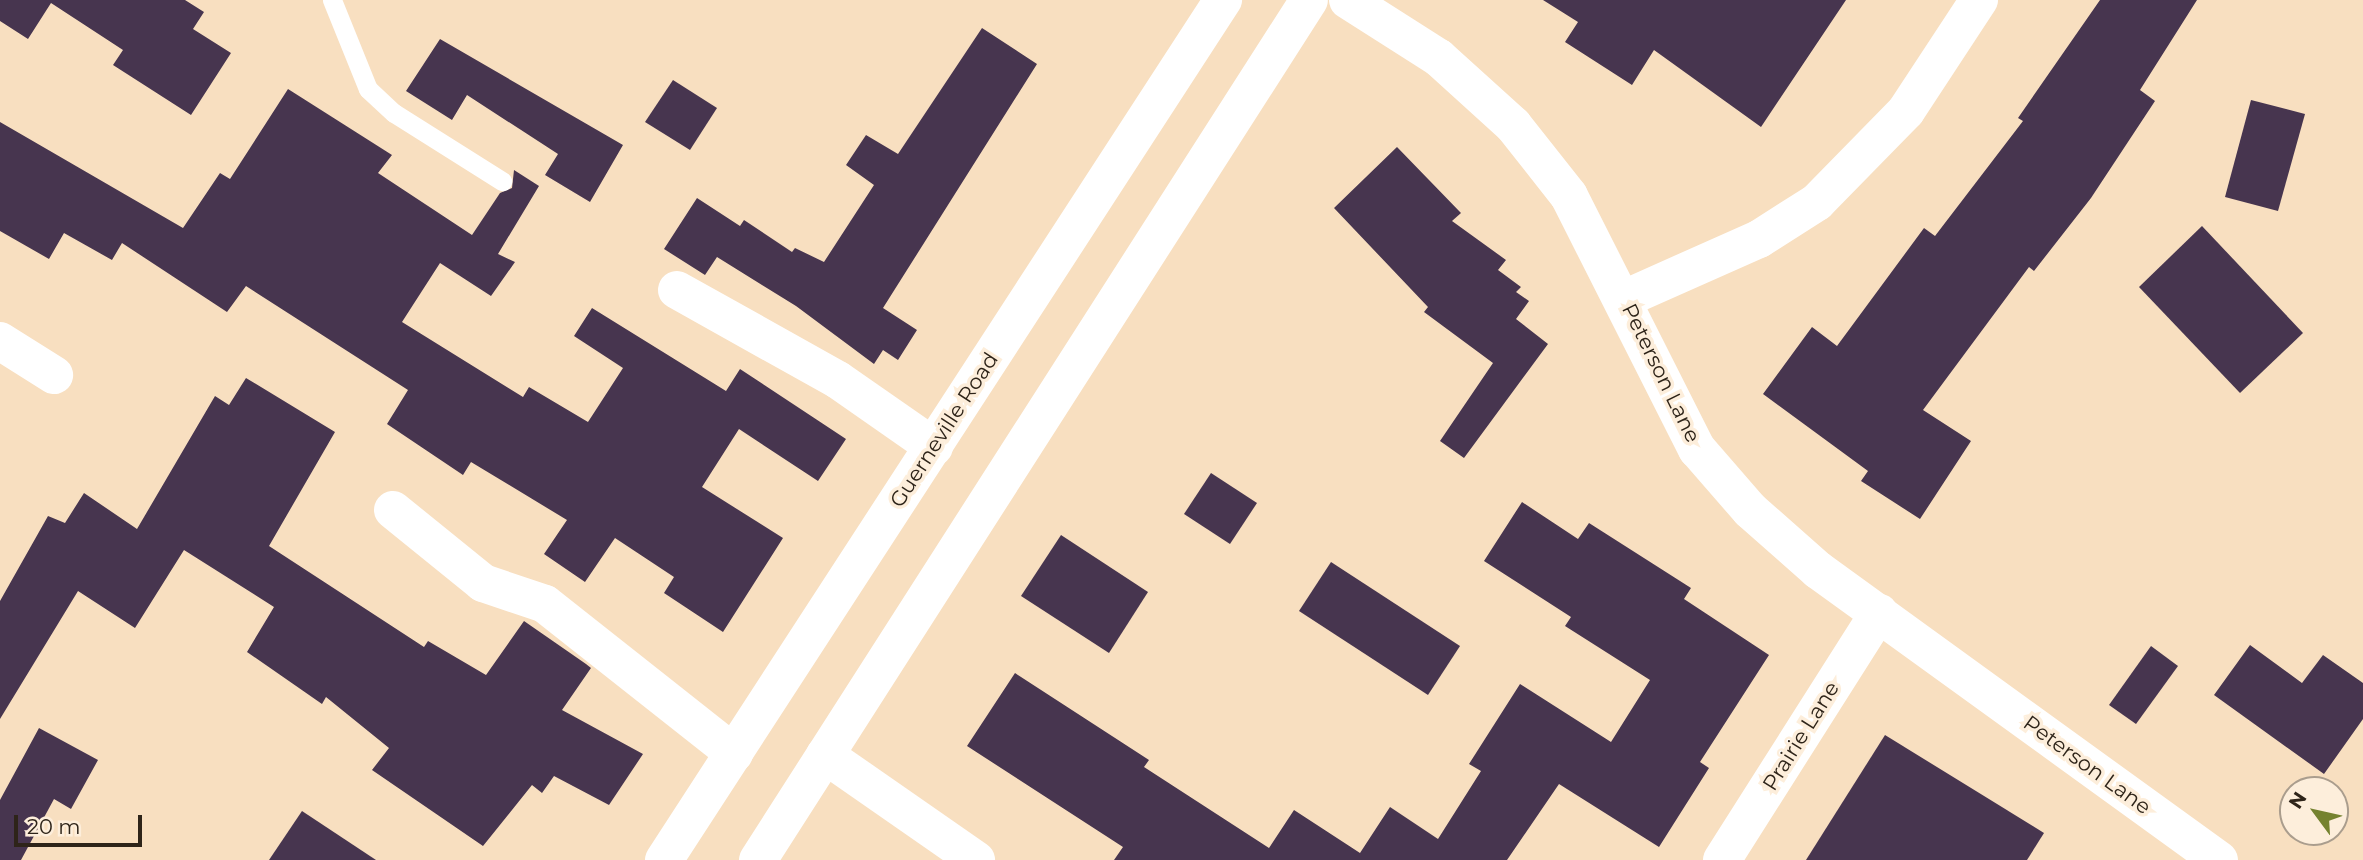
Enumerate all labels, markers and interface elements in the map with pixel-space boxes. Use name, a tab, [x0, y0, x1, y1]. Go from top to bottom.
street label: Peterson Lane	[1616, 299, 1706, 447]
street label: Guerneville Road	[885, 348, 1003, 512]
street label: Prairie Lane	[1757, 677, 1845, 795]
street label: Peterson Lane	[2018, 710, 2156, 820]
north arrow	[2279, 776, 2349, 846]
text: N	[2284, 788, 2311, 813]
scale bar	[18, 800, 145, 844]
text: 20 m	[27, 814, 81, 839]

